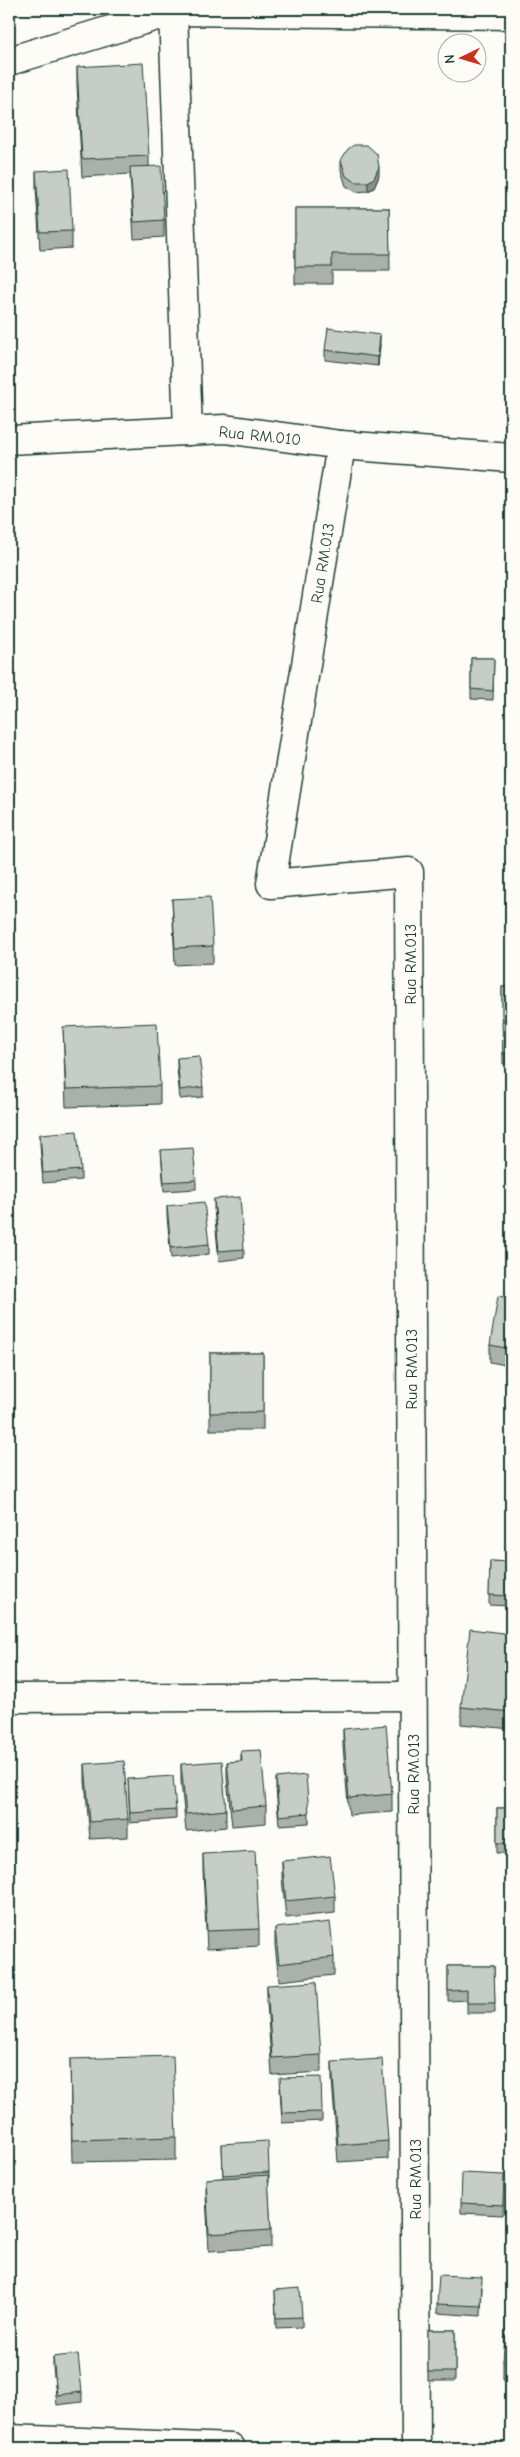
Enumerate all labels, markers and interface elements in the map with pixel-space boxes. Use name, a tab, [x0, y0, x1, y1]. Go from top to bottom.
north arrow	[438, 32, 488, 82]
text: N	[441, 54, 458, 64]
street label: Rua RM.010	[218, 423, 302, 449]
street label: Rua RM.013	[308, 522, 338, 605]
street label: Rua RM.013	[402, 924, 420, 1004]
street label: Rua RM.013	[403, 1329, 421, 1409]
street label: Rua RM.013	[405, 1734, 423, 1814]
street label: Rua RM.013	[407, 2139, 425, 2219]

